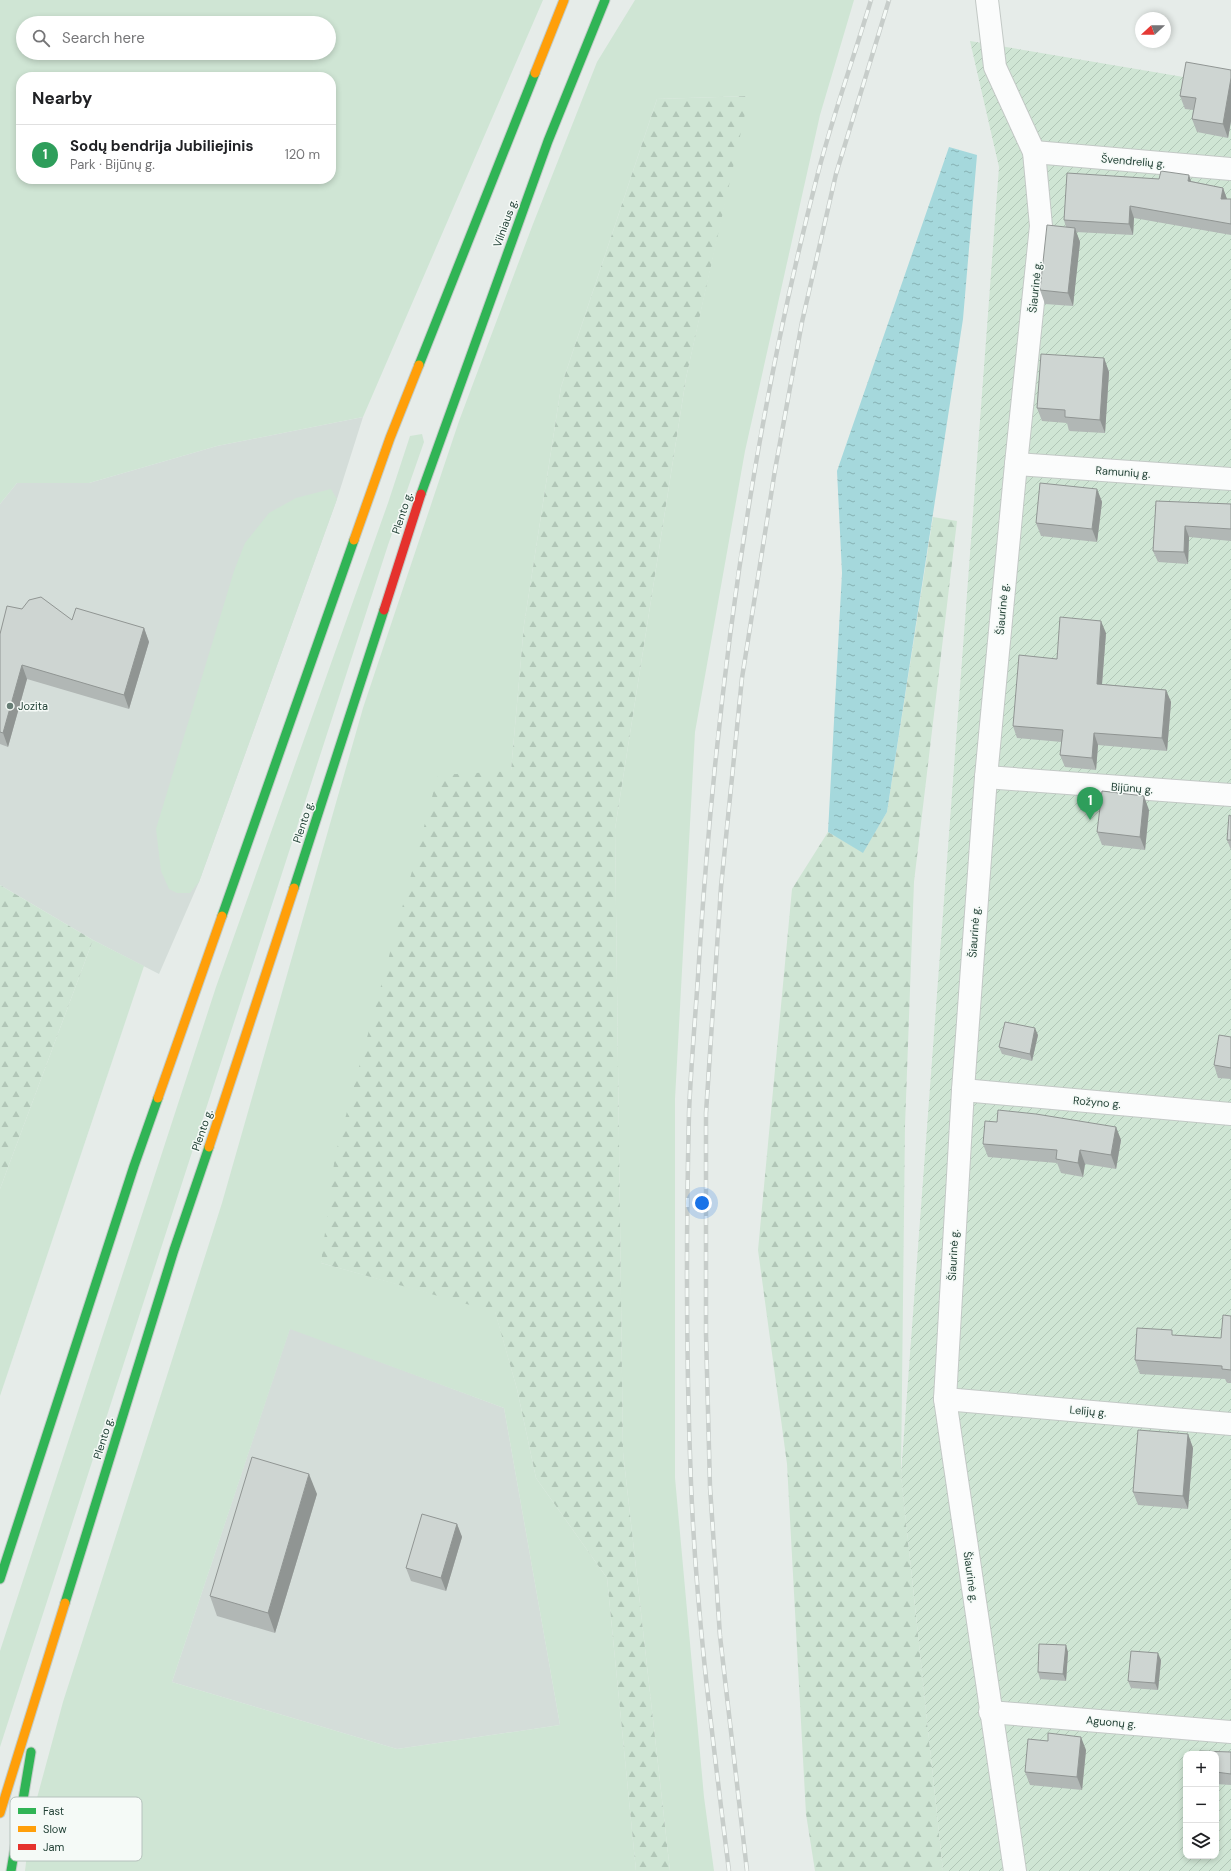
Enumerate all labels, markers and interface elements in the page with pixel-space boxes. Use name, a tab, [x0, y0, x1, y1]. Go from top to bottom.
north arrow	[1135, 12, 1171, 48]
search box	[16, 16, 336, 60]
icon: search	[30, 27, 52, 49]
text: Search here	[62, 28, 145, 48]
text: Nearby	[32, 87, 92, 109]
text: Sodų bendrija Jubiliejinis	[70, 136, 253, 156]
text: 1	[43, 146, 47, 163]
text: 120 m	[285, 146, 320, 163]
street label: Švendrelių g.	[1100, 151, 1166, 171]
text: Park · Bijūnų g.	[70, 156, 155, 173]
street label: Vilniaus g.	[490, 197, 520, 249]
street label: Šiaurinė g.	[1025, 260, 1045, 314]
street label: Ramunių g.	[1095, 463, 1151, 481]
street label: Plento g.	[389, 490, 415, 536]
street label: Šiaurinė g.	[993, 583, 1011, 635]
place label: Jozita	[18, 699, 48, 713]
marker: Jozita	[5, 701, 15, 711]
street label: Bijūnų g.	[1111, 780, 1153, 796]
pin: 1	[1077, 787, 1103, 820]
street label: Plento g.	[290, 799, 316, 845]
street label: Šiaurinė g.	[965, 906, 983, 958]
street label: Rožyno g.	[1072, 1093, 1122, 1111]
street label: Plento g.	[188, 1107, 216, 1153]
your location	[692, 1193, 712, 1213]
street label: Šiaurinė g.	[945, 1229, 961, 1281]
street label: Lelijų g.	[1069, 1402, 1107, 1420]
street label: Plento g.	[90, 1415, 116, 1461]
street label: Šiaurinė g.	[960, 1550, 982, 1604]
street label: Aguonų g.	[1085, 1713, 1137, 1731]
map controls	[1183, 1751, 1219, 1859]
button: +	[1183, 1751, 1219, 1787]
button: −	[1183, 1787, 1219, 1823]
legend	[10, 1797, 142, 1861]
text: Fast	[43, 1804, 64, 1818]
text: Slow	[43, 1822, 67, 1836]
button: layers	[1183, 1823, 1219, 1859]
text: Jam	[43, 1840, 64, 1854]

